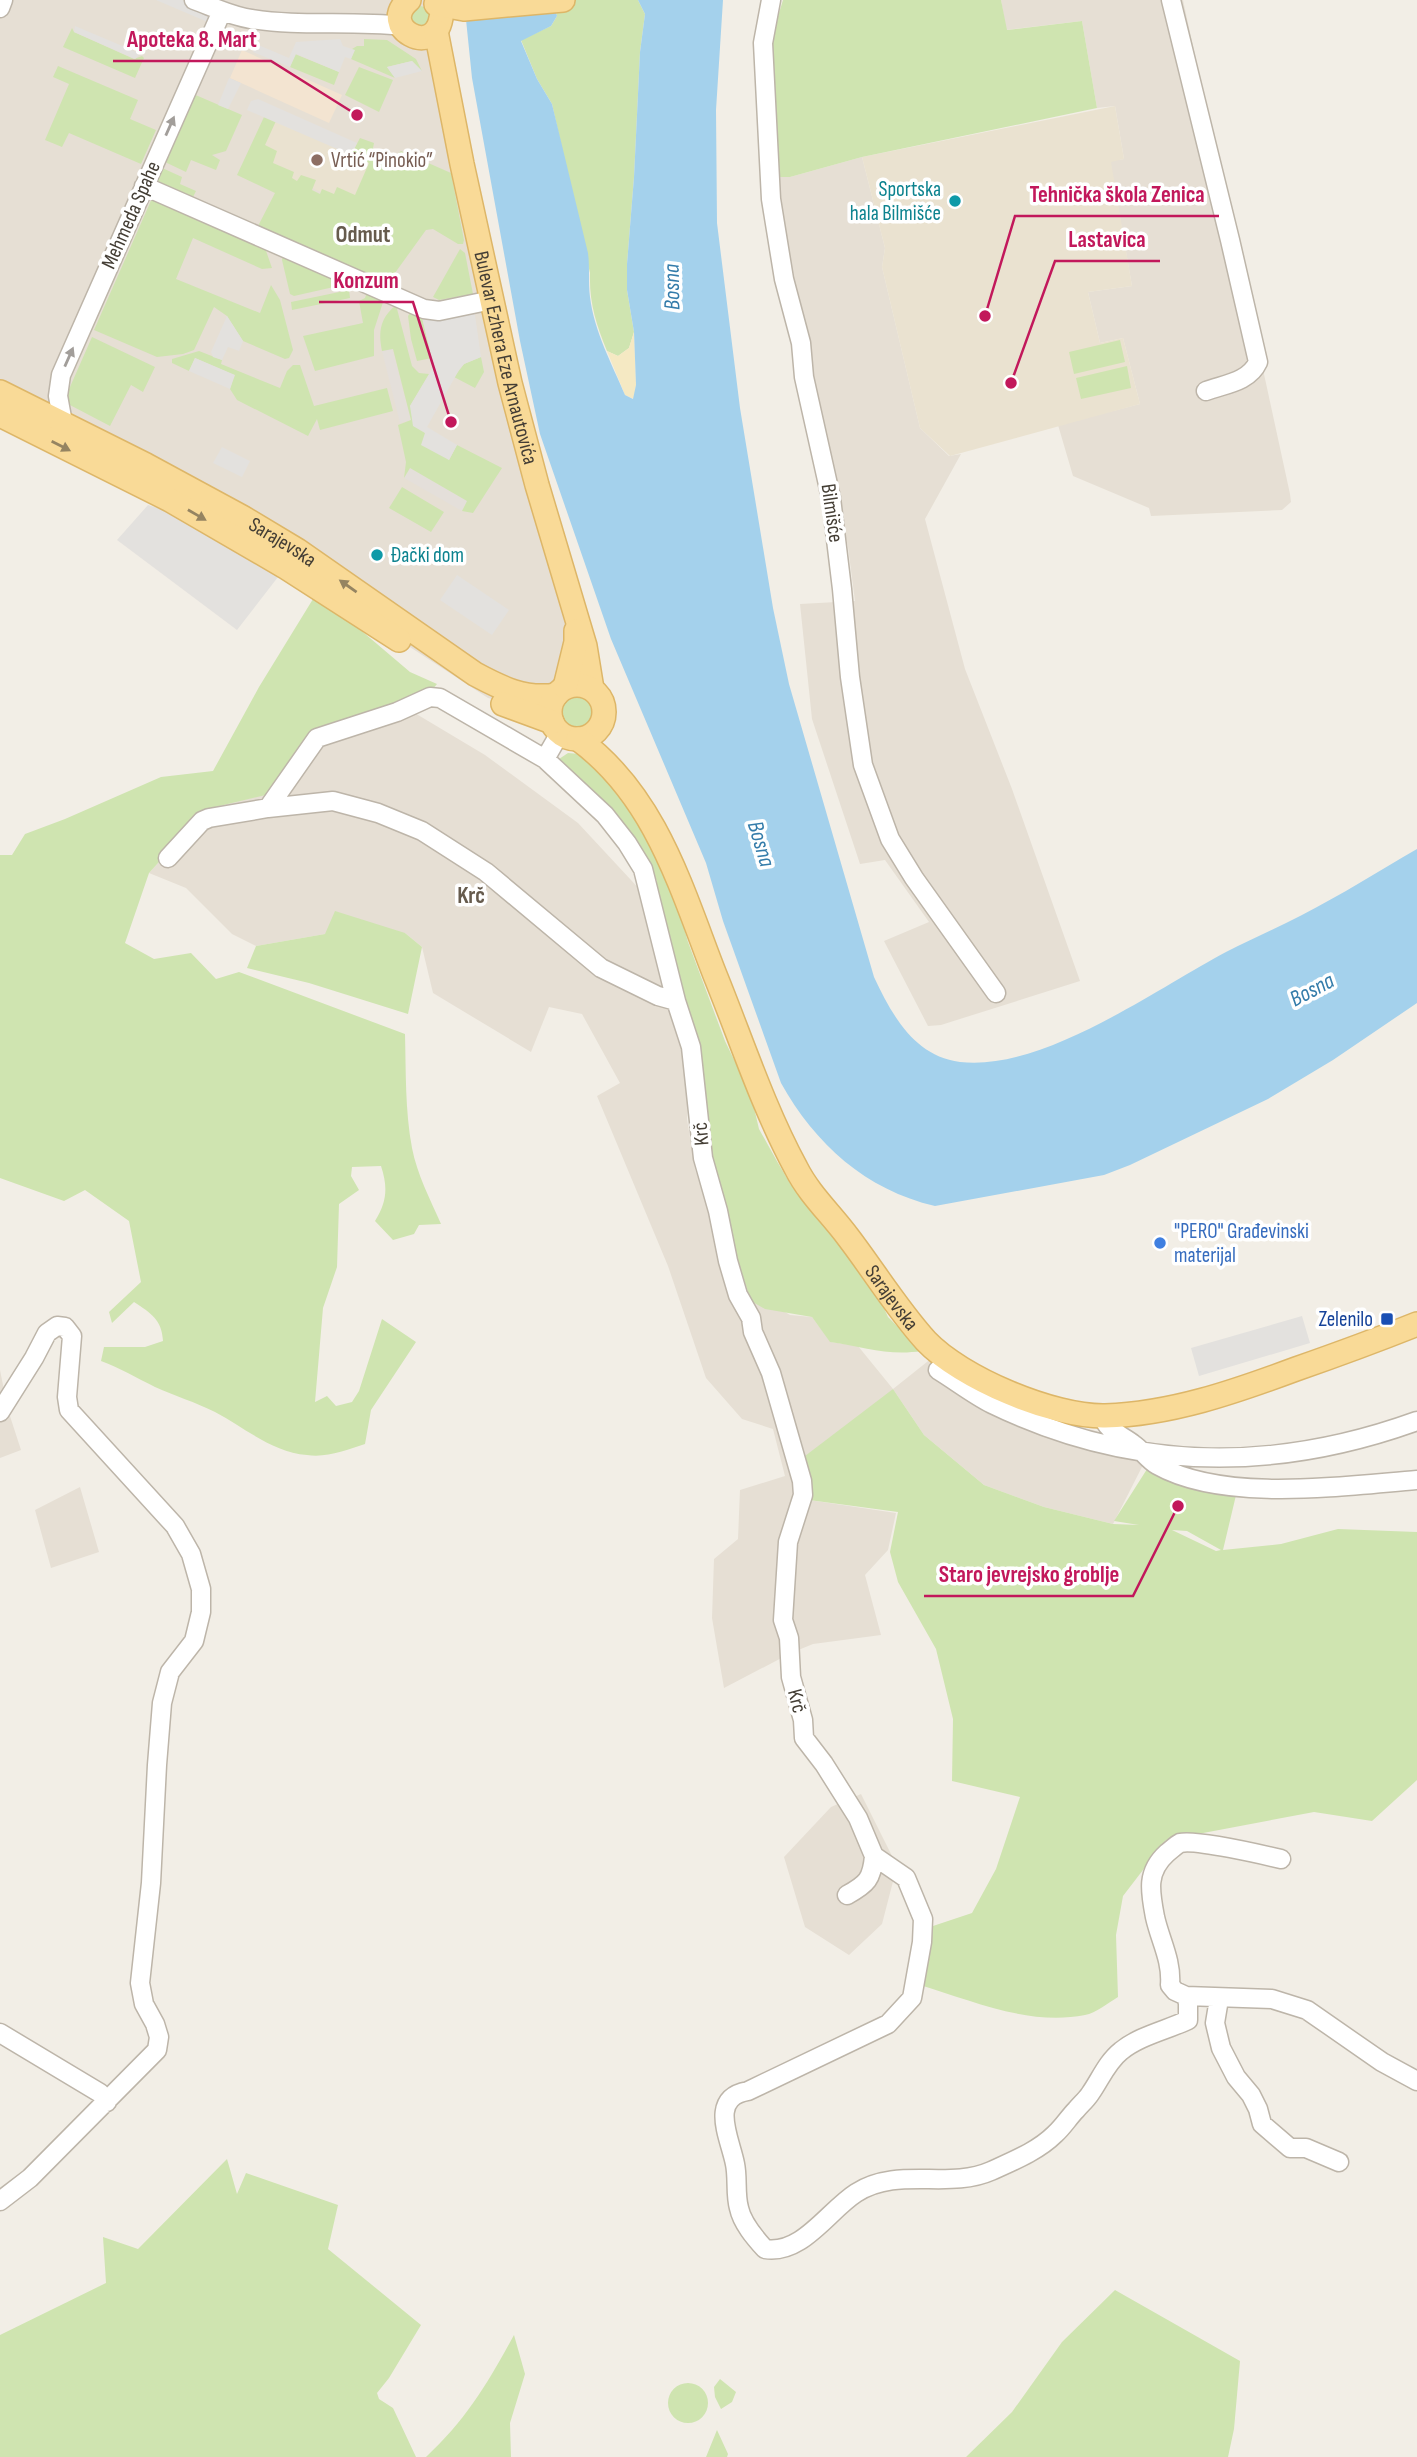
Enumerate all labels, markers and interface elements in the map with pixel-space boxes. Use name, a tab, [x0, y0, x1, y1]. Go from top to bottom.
callout: Apoteka 8. Mart	[113, 17, 271, 61]
text: Apoteka 8. Mart	[126, 26, 257, 54]
one-way arrow	[164, 116, 176, 136]
place label: Vrtić “Pinokio”	[331, 148, 433, 173]
marker: Vrtić “Pinokio”	[309, 152, 325, 168]
street label: Mehmeda Spahe	[96, 157, 166, 273]
callout: Tehnička škola Zenica	[1015, 172, 1219, 216]
place label: Sportska hala Bilmišće	[850, 177, 941, 226]
text: Tehnička škola Zenica	[1029, 181, 1205, 209]
marker: Sportska hala Bilmišće	[947, 193, 963, 209]
callout: Lastavica	[1055, 217, 1160, 261]
district label: Odmut	[336, 221, 391, 249]
text: Lastavica	[1068, 226, 1146, 254]
street label: Bulevar Ezhera Eze Arnautovića	[469, 248, 543, 467]
callout: Konzum	[319, 258, 413, 302]
water label: Bosna	[658, 263, 686, 310]
text: Konzum	[333, 267, 399, 295]
one-way arrow	[63, 347, 75, 367]
one-way arrow	[51, 440, 71, 451]
street label: Bilmišće	[816, 482, 848, 544]
one-way arrow	[187, 509, 207, 521]
street label: Sarajevska	[244, 512, 321, 572]
place label: Đački dom	[391, 543, 464, 568]
marker: Đački dom	[369, 547, 385, 563]
one-way arrow	[339, 579, 357, 593]
water label: Bosna	[741, 818, 781, 871]
district label: Krč	[457, 882, 485, 910]
water label: Bosna	[1285, 966, 1340, 1013]
street label: Krč	[688, 1121, 714, 1147]
place label: "PERO" Građevinski materijal	[1174, 1219, 1309, 1268]
marker: "PERO" Građevinski materijal	[1152, 1235, 1168, 1251]
street label: Sarajevska	[860, 1260, 924, 1335]
place label: Zelenilo	[1318, 1307, 1373, 1332]
marker: Zelenilo	[1379, 1311, 1395, 1327]
callout: Staro jevrejsko groblje	[924, 1552, 1133, 1596]
text: Staro jevrejsko groblje	[939, 1561, 1119, 1589]
street label: Krč	[782, 1686, 812, 1716]

